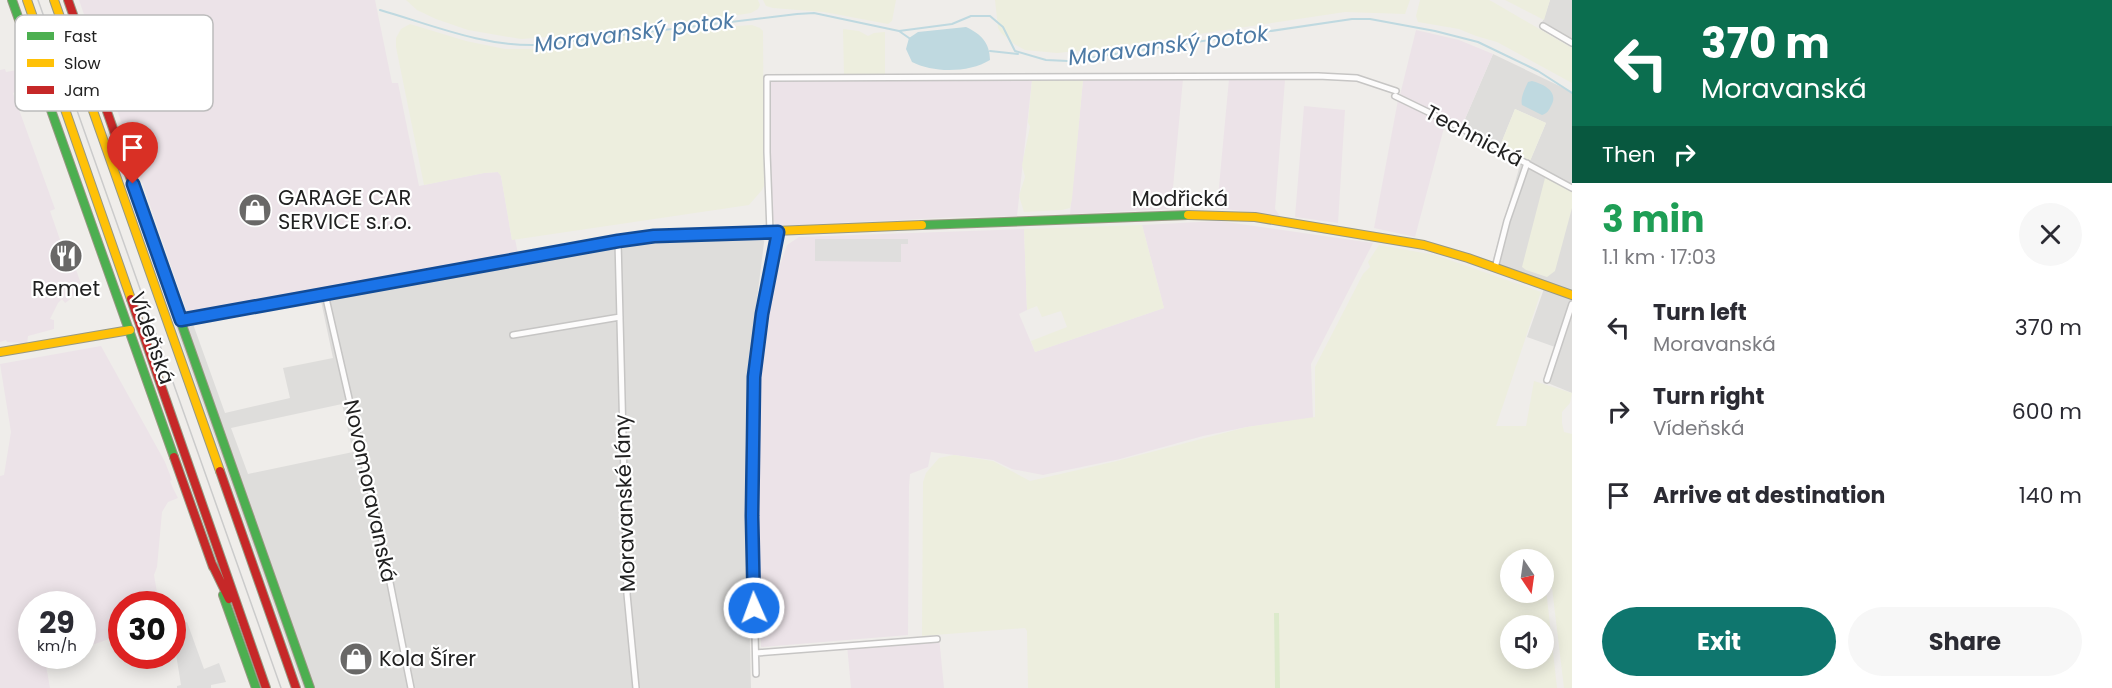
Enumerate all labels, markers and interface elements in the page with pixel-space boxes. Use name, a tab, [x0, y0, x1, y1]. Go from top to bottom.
water label: Moravanský potok	[532, 5, 738, 60]
text: 370 m	[1701, 14, 1830, 73]
legend	[15, 15, 213, 111]
water label: Moravanský potok	[1066, 18, 1272, 73]
icon: left	[1602, 24, 1680, 102]
text: Fast	[64, 25, 97, 48]
text: Slow	[64, 52, 101, 75]
text: Moravanská	[1701, 70, 1867, 107]
text: Jam	[64, 79, 100, 102]
street label: Technická	[1420, 98, 1528, 173]
pin	[107, 122, 158, 184]
icon: arrive	[116, 131, 149, 164]
icon: right	[1668, 138, 1701, 171]
text: Then	[1602, 139, 1656, 170]
place label: GARAGE CAR SERVICE s.r.o.	[278, 183, 411, 236]
street label: Modřická	[1132, 184, 1228, 213]
shop icon: GARAGE CAR SERVICE s.r.o.	[237, 192, 273, 228]
text: 3 min	[1602, 194, 1704, 245]
button: close	[2019, 203, 2082, 266]
restaurant icon: Remet	[48, 238, 84, 274]
text: 1.1 km · 17:03	[1602, 243, 1716, 271]
place label: Remet	[32, 274, 100, 303]
street label: Vídeňská	[123, 288, 182, 388]
text: Turn left	[1653, 297, 1747, 328]
icon: left	[1602, 311, 1635, 344]
text: 370 m	[2015, 312, 2082, 343]
text: Moravanská	[1653, 330, 1776, 358]
text: Turn right	[1653, 381, 1764, 412]
icon: right	[1602, 395, 1635, 428]
text: 600 m	[2012, 396, 2082, 427]
street label: Novomoravanská	[337, 397, 404, 585]
street label: Moravanské lány	[607, 413, 642, 592]
text: Vídeňská	[1653, 414, 1744, 442]
icon: arrive	[1602, 479, 1635, 512]
text: Arrive at destination	[1653, 480, 1885, 511]
text: 140 m	[2019, 480, 2082, 511]
north arrow	[1500, 549, 1554, 603]
map controls	[1500, 549, 1554, 669]
position arrow	[722, 576, 786, 640]
speed limit sign: 30	[108, 591, 186, 669]
text: 29	[39, 601, 75, 644]
button: Exit	[1602, 607, 1836, 676]
button: Share	[1848, 607, 2082, 676]
button: sound	[1500, 615, 1554, 669]
text: km/h	[37, 635, 77, 656]
shop icon: Kola Šírer	[338, 641, 374, 677]
place label: Kola Šírer	[379, 644, 476, 673]

